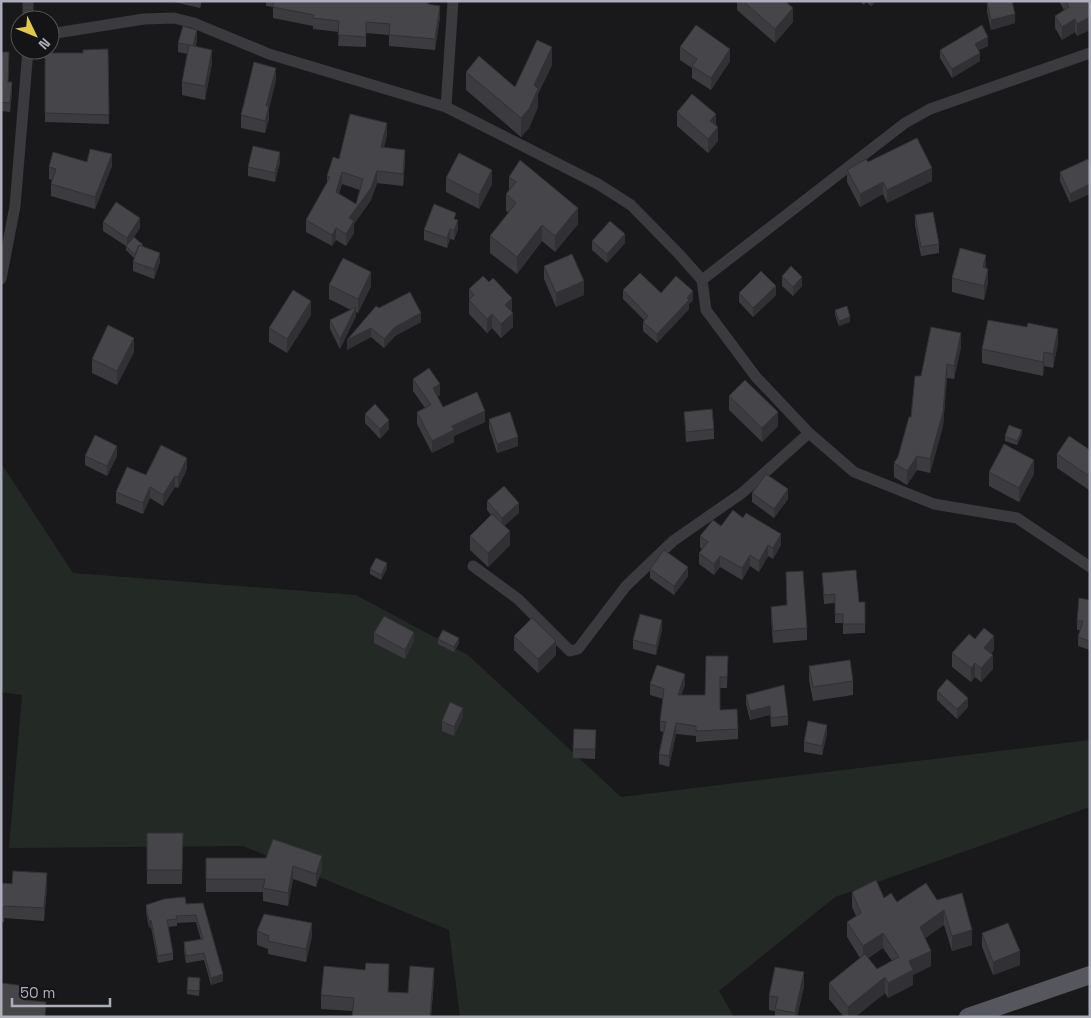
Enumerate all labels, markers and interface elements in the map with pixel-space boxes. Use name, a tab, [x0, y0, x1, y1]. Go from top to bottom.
north arrow	[10, 10, 60, 60]
text: N	[35, 34, 54, 53]
scale bar	[12, 976, 110, 1008]
text: 50 m	[20, 983, 55, 1002]

